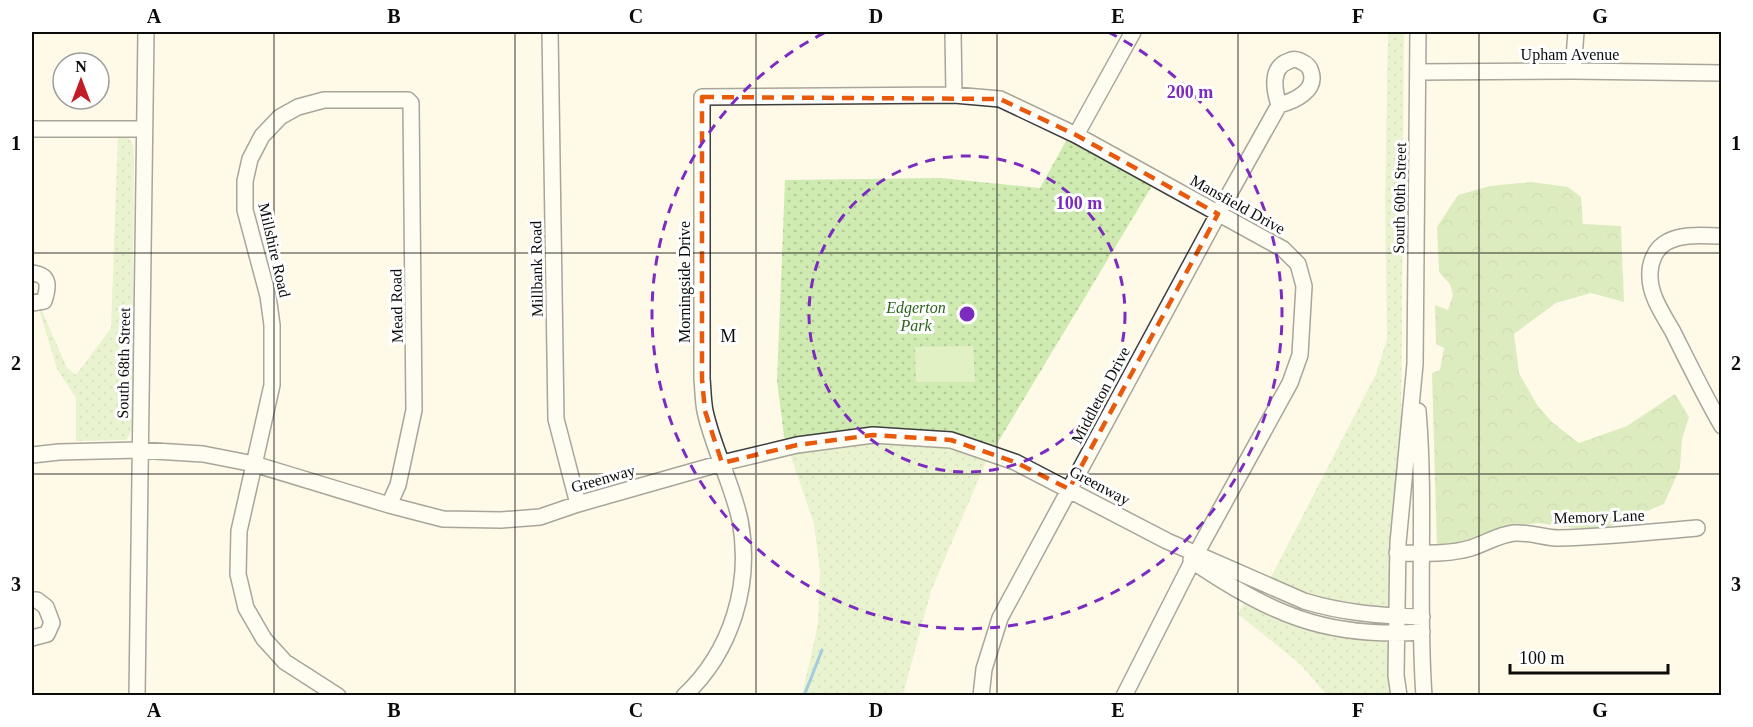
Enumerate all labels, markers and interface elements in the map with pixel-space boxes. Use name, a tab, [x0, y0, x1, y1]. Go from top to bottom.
text: A	[147, 5, 162, 27]
text: B	[387, 5, 401, 27]
text: C	[629, 5, 643, 27]
text: D	[869, 5, 883, 27]
text: E	[1111, 5, 1125, 27]
text: F	[1352, 5, 1364, 27]
text: G	[1592, 5, 1608, 27]
street label: Upham Avenue	[1521, 46, 1619, 64]
north arrow	[51, 51, 111, 111]
text: N	[75, 58, 87, 75]
text: 200 m	[1167, 82, 1213, 102]
text: 1	[11, 132, 21, 154]
text: 1	[1731, 132, 1741, 154]
street label: South 60th Street	[1390, 142, 1409, 254]
street label: Mansfield Drive	[1188, 171, 1288, 237]
text: 100 m	[1056, 193, 1102, 213]
street label: Millshire Road	[255, 201, 294, 299]
street label: Millbank Road	[527, 221, 546, 317]
street label: Morningside Drive	[676, 221, 694, 343]
street label: Mead Road	[387, 269, 406, 343]
park label: Edgerton Park	[885, 299, 946, 334]
centre of rings	[957, 304, 977, 324]
street label: South 68th Street	[114, 307, 133, 419]
district label: M	[720, 326, 738, 346]
street label: Middleton Drive	[1068, 344, 1133, 447]
text: 2	[11, 352, 21, 374]
text: 2	[1731, 352, 1741, 374]
street label: Greenway	[569, 461, 637, 497]
street label: Greenway	[1066, 463, 1133, 509]
street label: Memory Lane	[1553, 506, 1645, 528]
text: 3	[11, 573, 21, 595]
text: 3	[1731, 573, 1741, 595]
scale bar	[1510, 637, 1668, 675]
text: 100 m	[1519, 648, 1565, 668]
text: A	[147, 699, 162, 721]
text: B	[387, 699, 401, 721]
text: C	[629, 699, 643, 721]
text: D	[869, 699, 883, 721]
text: E	[1111, 699, 1125, 721]
text: F	[1352, 699, 1364, 721]
text: G	[1592, 699, 1608, 721]

